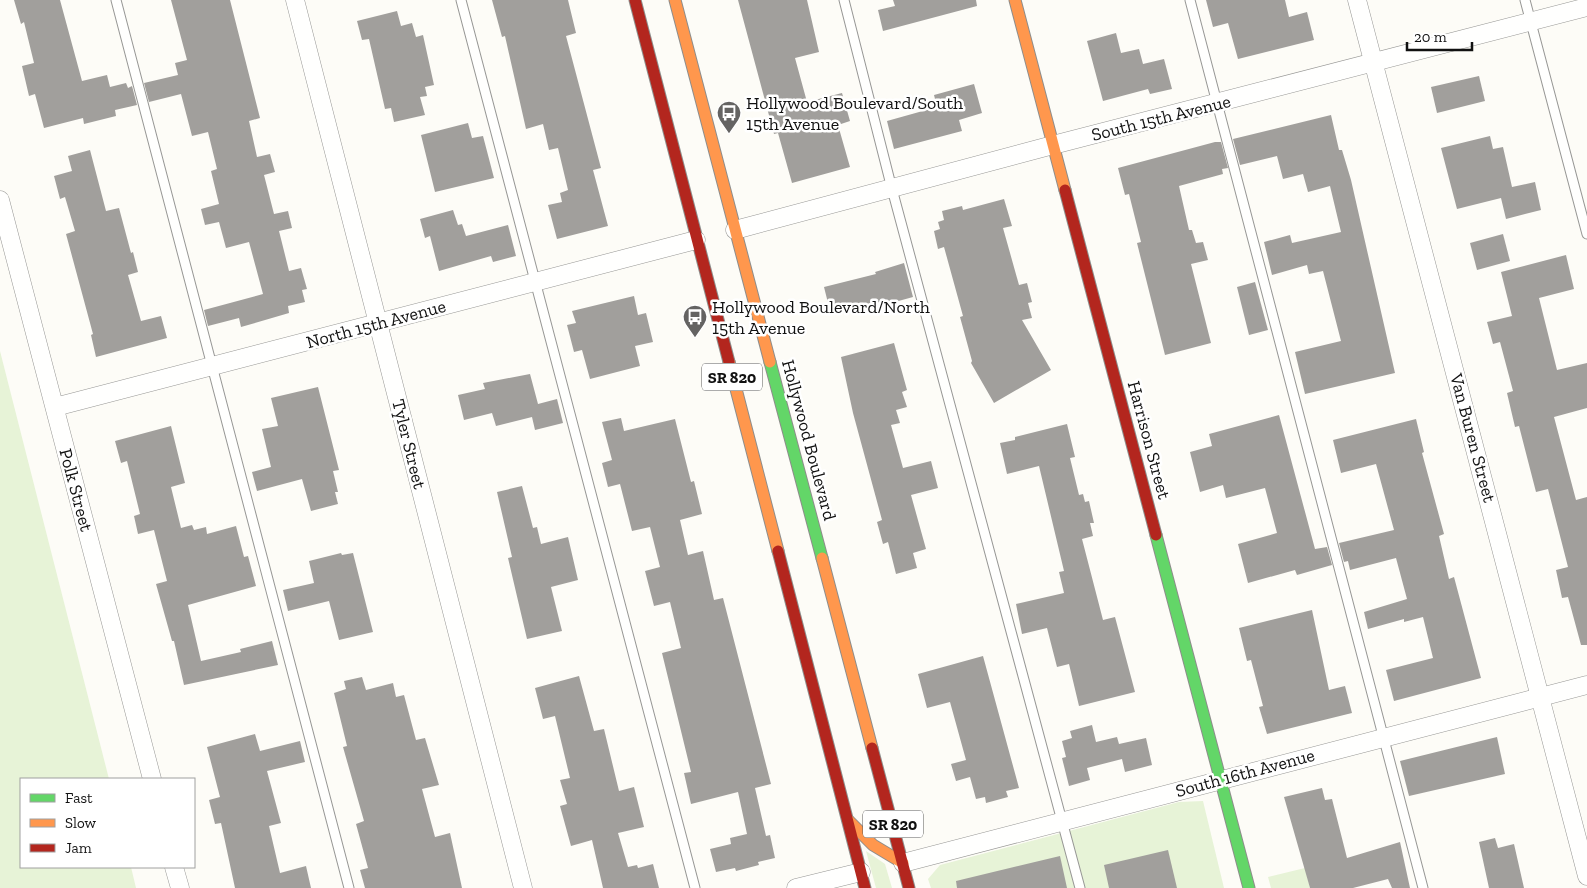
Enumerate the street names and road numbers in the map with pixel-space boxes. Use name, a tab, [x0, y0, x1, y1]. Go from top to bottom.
street label: South 15th Avenue	[1089, 90, 1233, 146]
street label: North 15th Avenue	[304, 295, 448, 353]
street label: Hollywood Boulevard	[777, 357, 841, 523]
road number: SR 820	[702, 364, 762, 391]
street label: Van Buren Street	[1445, 370, 1501, 505]
street label: Harrison Street	[1123, 379, 1175, 502]
street label: Tyler Street	[387, 397, 431, 491]
street label: Polk Street	[54, 446, 98, 534]
street label: South 16th Avenue	[1173, 744, 1317, 802]
road number: SR 820	[863, 811, 923, 838]

